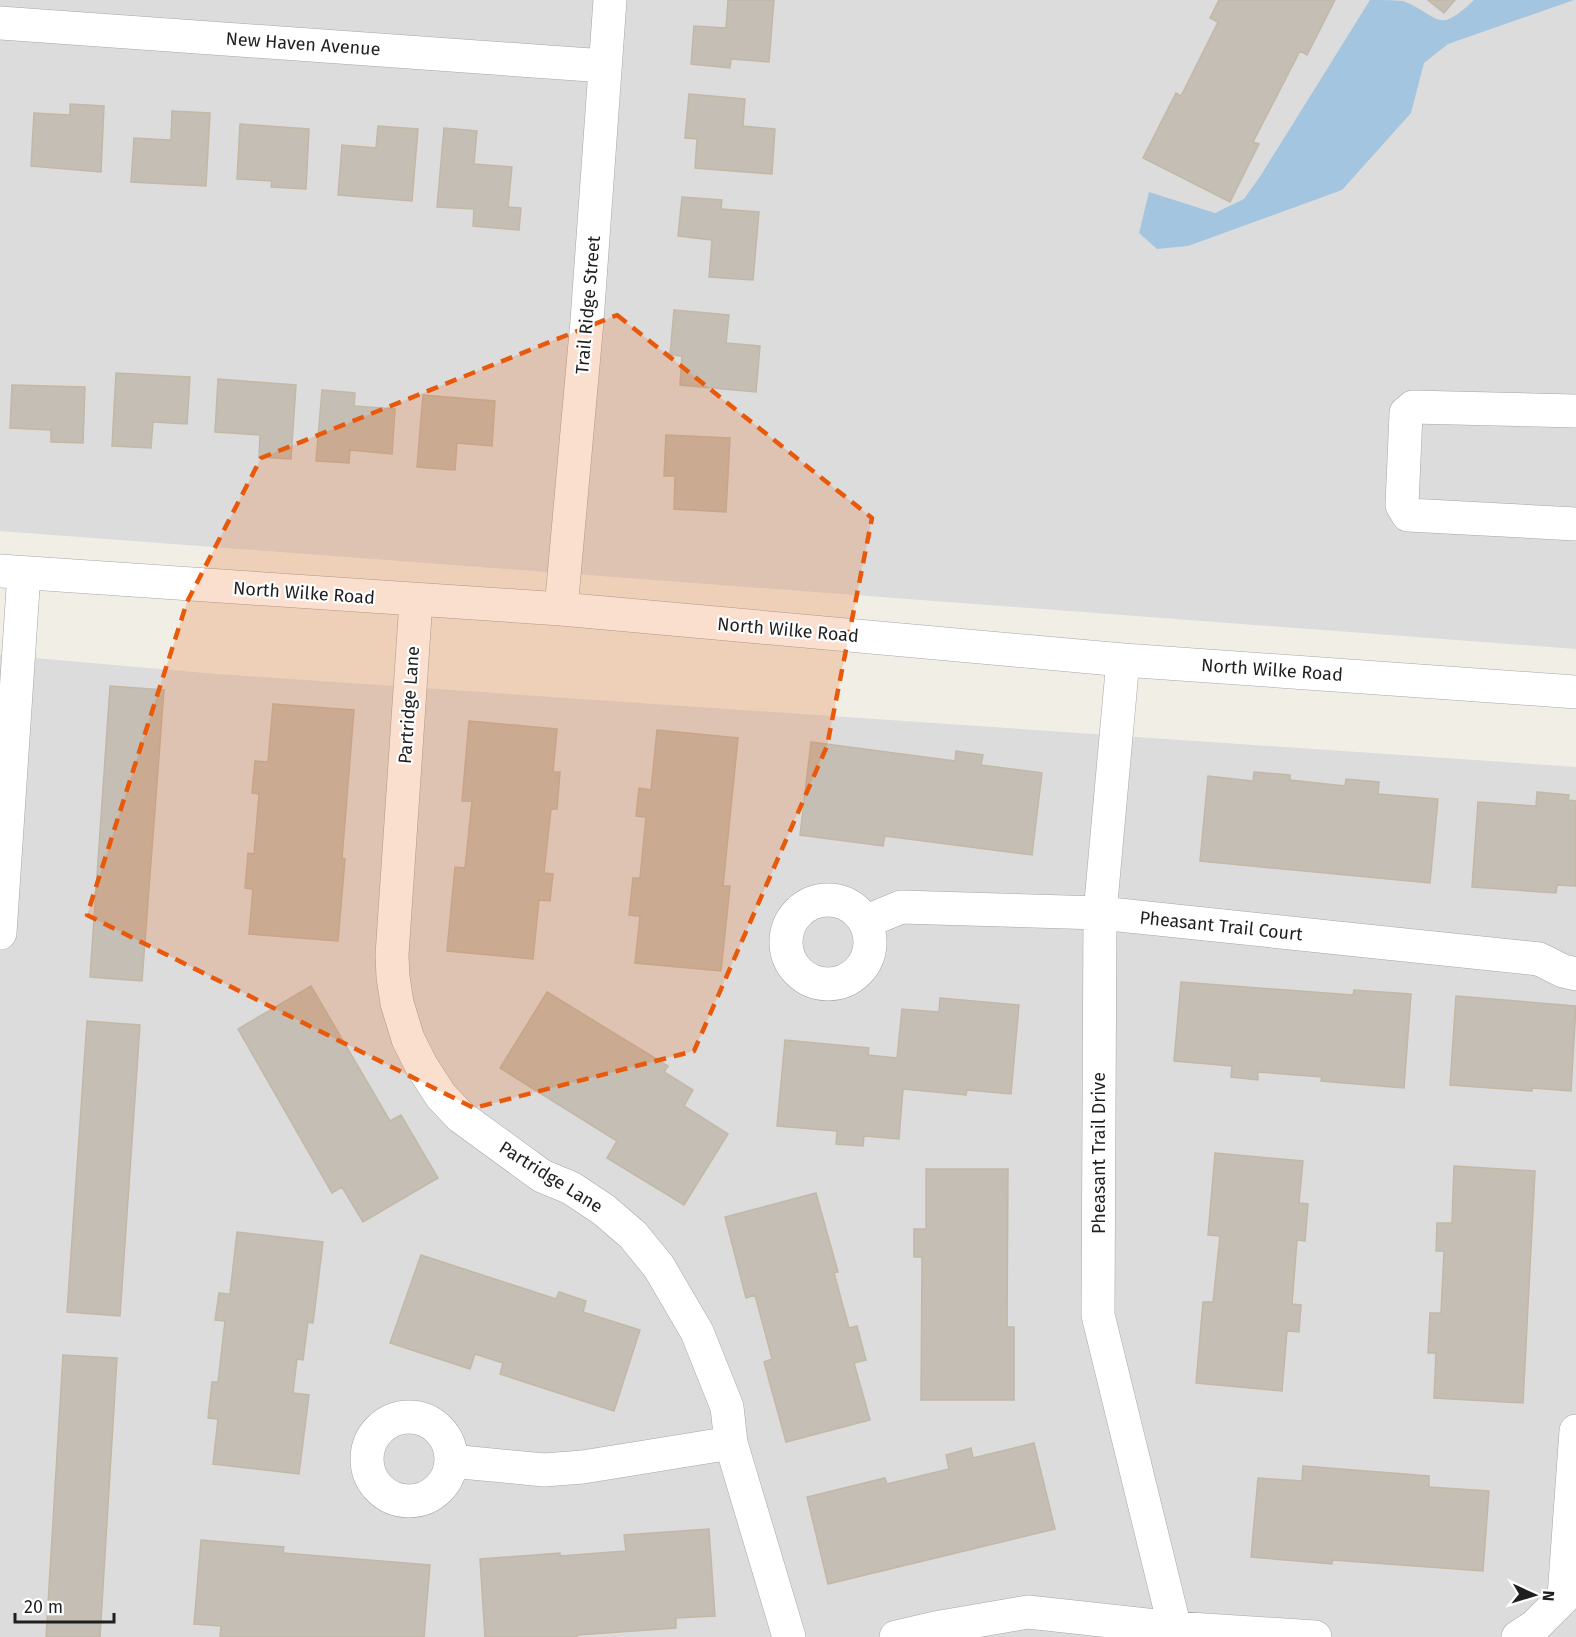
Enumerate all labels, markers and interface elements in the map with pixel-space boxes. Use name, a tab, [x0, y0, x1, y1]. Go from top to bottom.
street label: New Haven Avenue	[225, 28, 381, 60]
street label: Trail Ridge Street	[571, 234, 605, 375]
street label: North Wilke Road	[232, 577, 376, 609]
street label: North Wilke Road	[716, 613, 860, 647]
street label: Partridge Lane	[394, 645, 424, 765]
street label: North Wilke Road	[1200, 654, 1344, 686]
street label: Pheasant Trail Court	[1138, 906, 1304, 946]
street label: Pheasant Trail Drive	[1088, 1072, 1110, 1234]
street label: Partridge Lane	[495, 1136, 607, 1218]
north arrow	[1504, 1565, 1564, 1625]
scale bar	[15, 1586, 114, 1624]
text: N	[1539, 1590, 1558, 1602]
text: 20 m	[24, 1596, 63, 1618]

